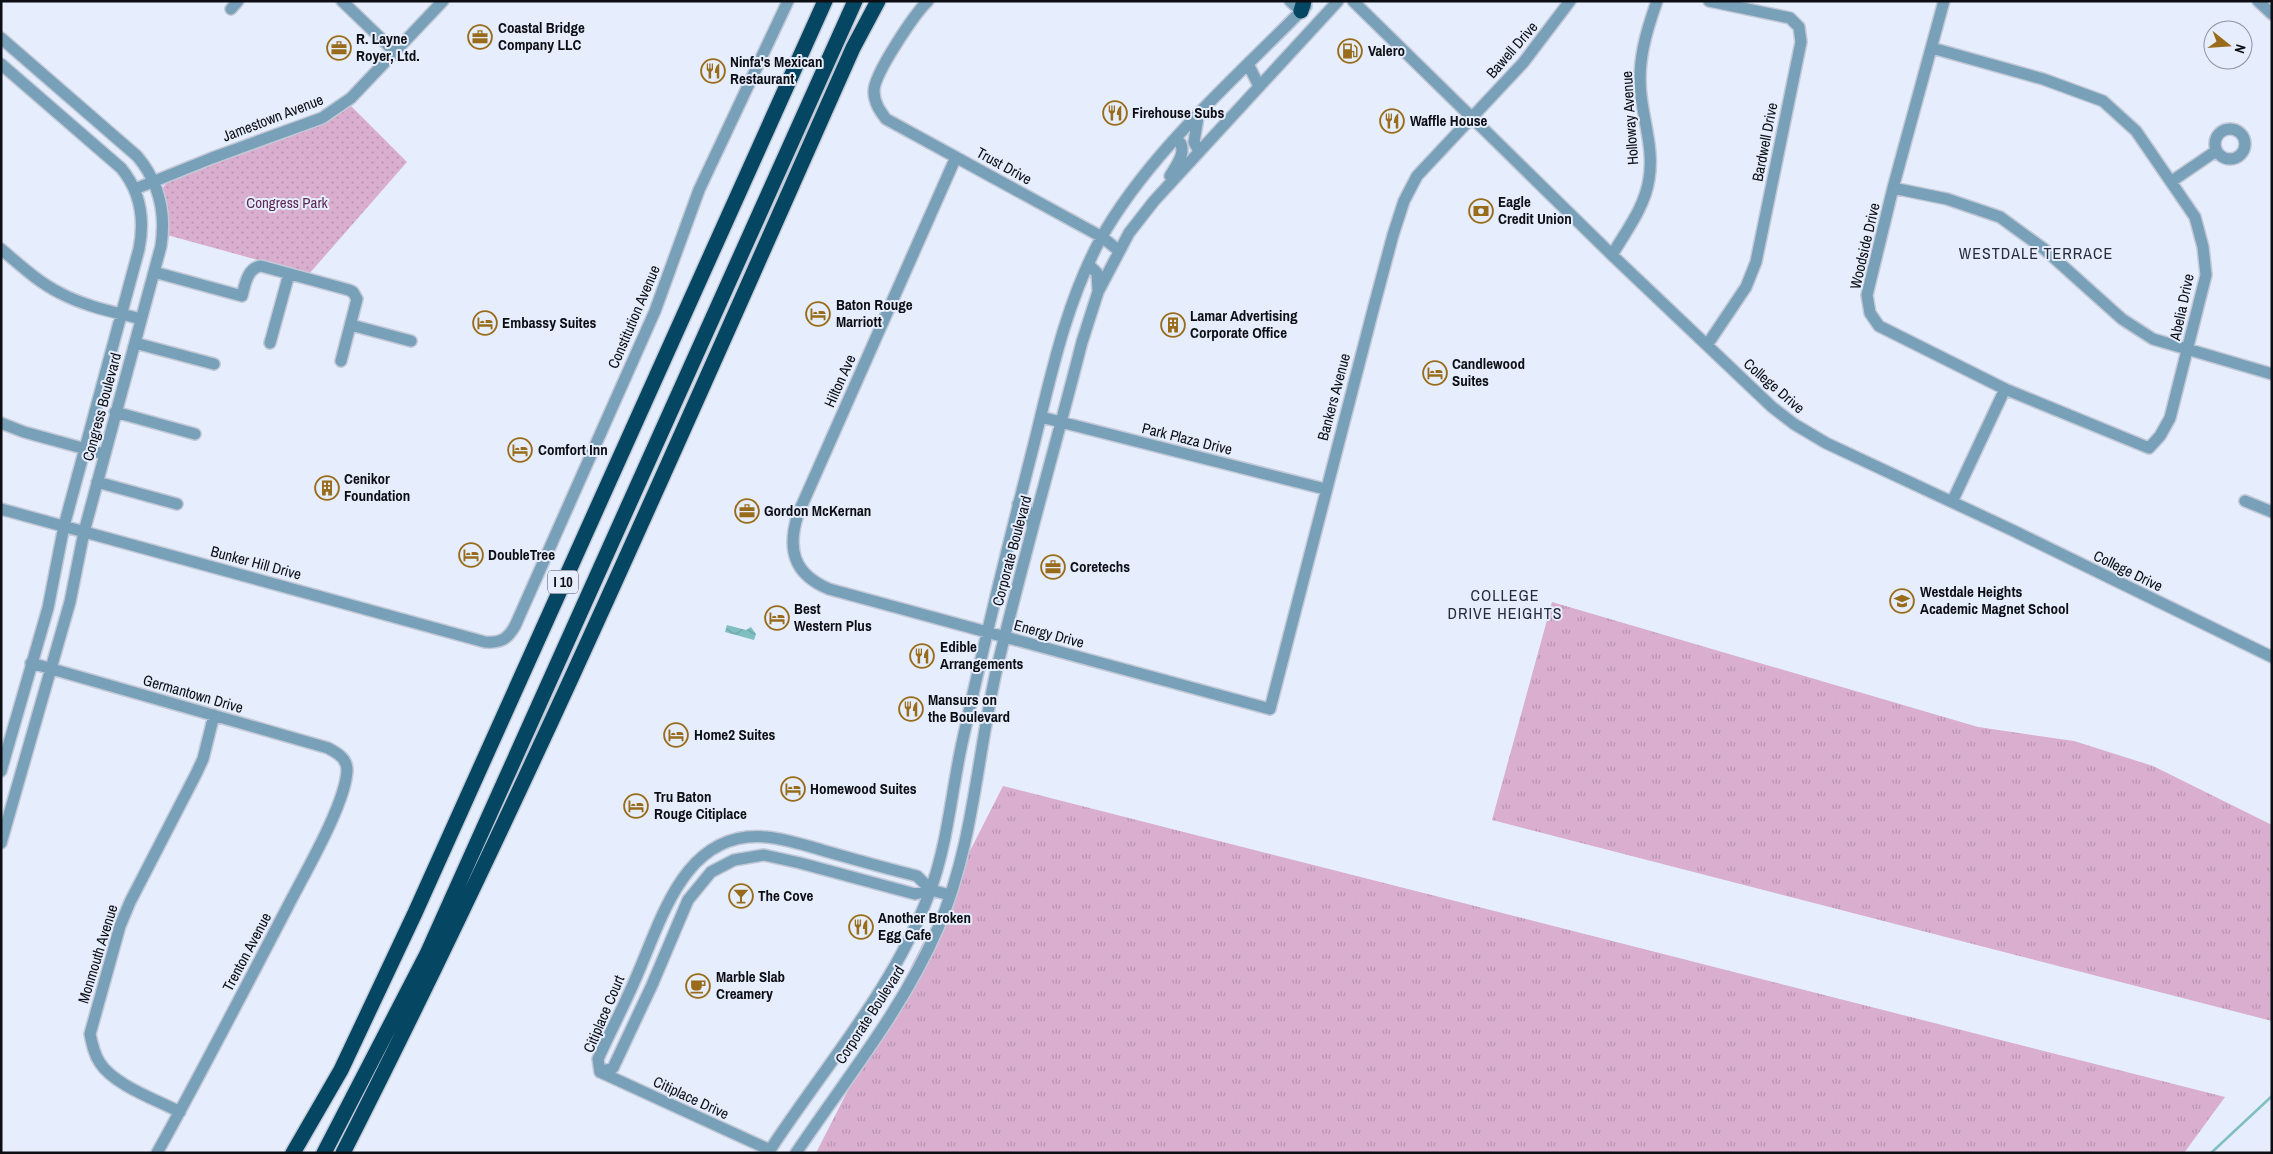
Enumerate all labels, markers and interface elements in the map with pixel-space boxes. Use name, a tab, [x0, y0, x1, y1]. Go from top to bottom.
place label: Coastal Bridge Company LLC	[498, 17, 585, 55]
street label: Bawell Drive	[1481, 17, 1542, 83]
north arrow	[2203, 20, 2253, 70]
office icon: Coastal Bridge Company LLC	[467, 24, 493, 50]
place label: R. Layne Royer, Ltd.	[356, 28, 420, 66]
office icon: R. Layne Royer, Ltd.	[326, 35, 352, 61]
fuel station icon: Valero	[1337, 38, 1363, 64]
place label: Valero	[1368, 40, 1405, 61]
text: N	[2231, 42, 2250, 55]
place label: Ninfa's Mexican Restaurant	[730, 51, 822, 89]
restaurant icon: Ninfa's Mexican Restaurant	[700, 58, 726, 84]
street label: Holloway Avenue	[1616, 70, 1643, 166]
street label: Jamestown Avenue	[219, 89, 326, 146]
restaurant icon: Firehouse Subs	[1102, 100, 1128, 126]
street label: Bardwell Drive	[1747, 100, 1782, 183]
place label: Firehouse Subs	[1132, 102, 1224, 123]
restaurant icon: Waffle House	[1379, 108, 1405, 134]
place label: Waffle House	[1410, 110, 1488, 131]
street label: Trust Drive	[973, 142, 1036, 189]
place label: Eagle Credit Union	[1498, 191, 1572, 229]
park label: Congress Park	[246, 192, 329, 213]
bank icon: Eagle Credit Union	[1468, 198, 1494, 224]
street label: Woodside Drive	[1844, 201, 1885, 291]
district label: WESTDALE TERRACE	[1959, 242, 2113, 264]
street label: Constitution Avenue	[602, 262, 665, 372]
street label: Abelia Drive	[2164, 271, 2199, 343]
place label: Baton Rouge Marriott	[836, 294, 913, 332]
hotel icon: Baton Rouge Marriott	[805, 301, 831, 327]
place label: Lamar Advertising Corporate Office	[1190, 305, 1298, 343]
hotel icon: Embassy Suites	[472, 310, 498, 336]
place label: Embassy Suites	[502, 312, 597, 333]
building icon: Lamar Advertising Corporate Office	[1160, 312, 1186, 338]
street label: Congress Boulevard	[77, 350, 126, 463]
street label: Hilton Ave	[819, 351, 861, 411]
street label: Bankers Avenue	[1312, 351, 1355, 443]
place label: Candlewood Suites	[1452, 353, 1525, 391]
street label: College Drive	[1739, 353, 1809, 418]
hotel icon: Candlewood Suites	[1422, 360, 1448, 386]
street label: Park Plaza Drive	[1140, 417, 1235, 460]
hotel icon: Comfort Inn	[507, 437, 533, 463]
place label: Comfort Inn	[538, 439, 608, 460]
place label: Cenikor Foundation	[344, 468, 410, 506]
building icon: Cenikor Foundation	[314, 475, 340, 501]
street label: Corporate Boulevard	[987, 493, 1036, 608]
office icon: Gordon McKernan	[734, 498, 760, 524]
place label: Gordon McKernan	[764, 500, 871, 521]
street label: Bunker Hill Drive	[209, 540, 304, 585]
hotel icon: DoubleTree	[458, 542, 484, 568]
place label: DoubleTree	[488, 544, 555, 565]
street label: College Drive	[2090, 545, 2166, 596]
office icon: Coretechs	[1040, 554, 1066, 580]
place label: Coretechs	[1070, 556, 1130, 577]
road number: I 10	[548, 570, 578, 594]
place label: Westdale Heights Academic Magnet School	[1920, 581, 2069, 619]
district label: COLLEGE DRIVE HEIGHTS	[1447, 584, 1563, 624]
school or university icon: Westdale Heights Academic Magnet School	[1889, 588, 1915, 614]
place label: Best Western Plus	[794, 598, 872, 636]
hotel icon: Best Western Plus	[764, 605, 790, 631]
street label: Energy Drive	[1012, 614, 1087, 653]
place label: Edible Arrangements	[940, 636, 1024, 674]
restaurant icon: Edible Arrangements	[909, 643, 935, 669]
street label: Germantown Drive	[141, 669, 246, 718]
place label: Mansurs on the Boulevard	[928, 689, 1010, 727]
restaurant icon: Mansurs on the Boulevard	[898, 696, 924, 722]
hotel icon: Home2 Suites	[663, 722, 689, 748]
place label: Home2 Suites	[694, 724, 776, 745]
hotel icon: Homewood Suites	[780, 776, 806, 802]
place label: Homewood Suites	[810, 778, 917, 799]
place label: Tru Baton Rouge Citiplace	[654, 786, 747, 824]
hotel icon: Tru Baton Rouge Citiplace	[623, 793, 649, 819]
bar icon: The Cove	[728, 883, 754, 909]
place label: The Cove	[758, 885, 814, 906]
street label: Monmouth Avenue	[73, 902, 123, 1006]
place label: Another Broken Egg Cafe	[878, 907, 971, 945]
street label: Trenton Avenue	[217, 909, 276, 995]
restaurant icon: Another Broken Egg Cafe	[848, 914, 874, 940]
street label: Corporate Boulevard	[830, 961, 909, 1068]
place label: Marble Slab Creamery	[716, 966, 785, 1004]
street label: Citiplace Court	[578, 971, 629, 1056]
cafe icon: Marble Slab Creamery	[685, 973, 711, 999]
street label: Citiplace Drive	[650, 1071, 733, 1124]

